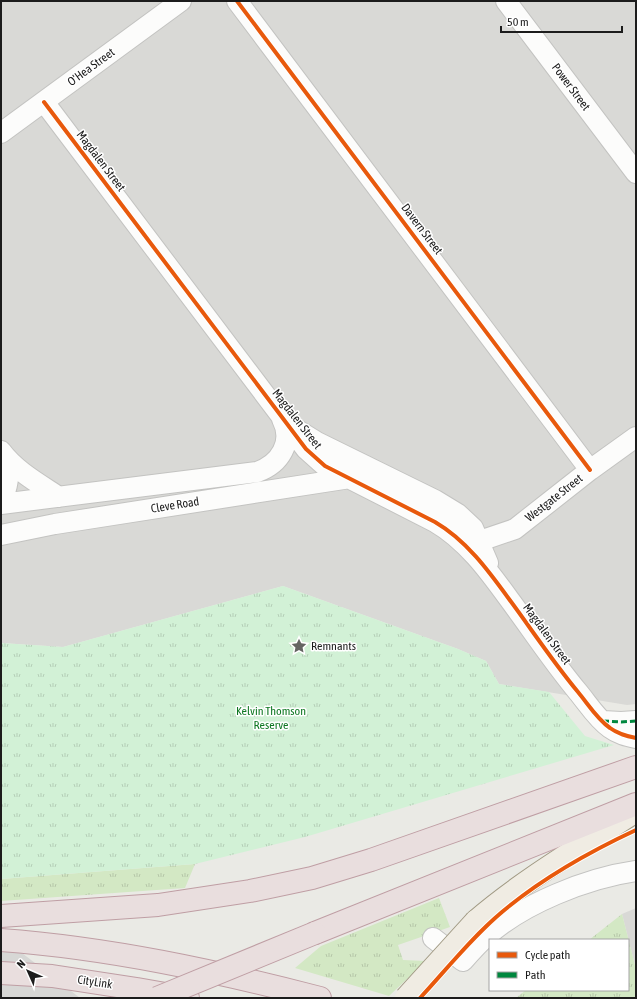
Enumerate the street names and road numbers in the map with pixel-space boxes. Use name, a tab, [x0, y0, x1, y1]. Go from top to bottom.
street label: O'Hea Street	[65, 45, 118, 89]
street label: Power Street	[549, 61, 594, 114]
street label: Magdalen Street	[74, 128, 129, 194]
street label: Davern Street	[398, 201, 446, 258]
street label: Magdalen Street	[269, 386, 325, 452]
street label: Westgate Street	[523, 471, 586, 525]
street label: Cleve Road	[150, 494, 200, 516]
street label: Magdalen Street	[520, 601, 574, 668]
street label: CityLink	[77, 972, 114, 992]

